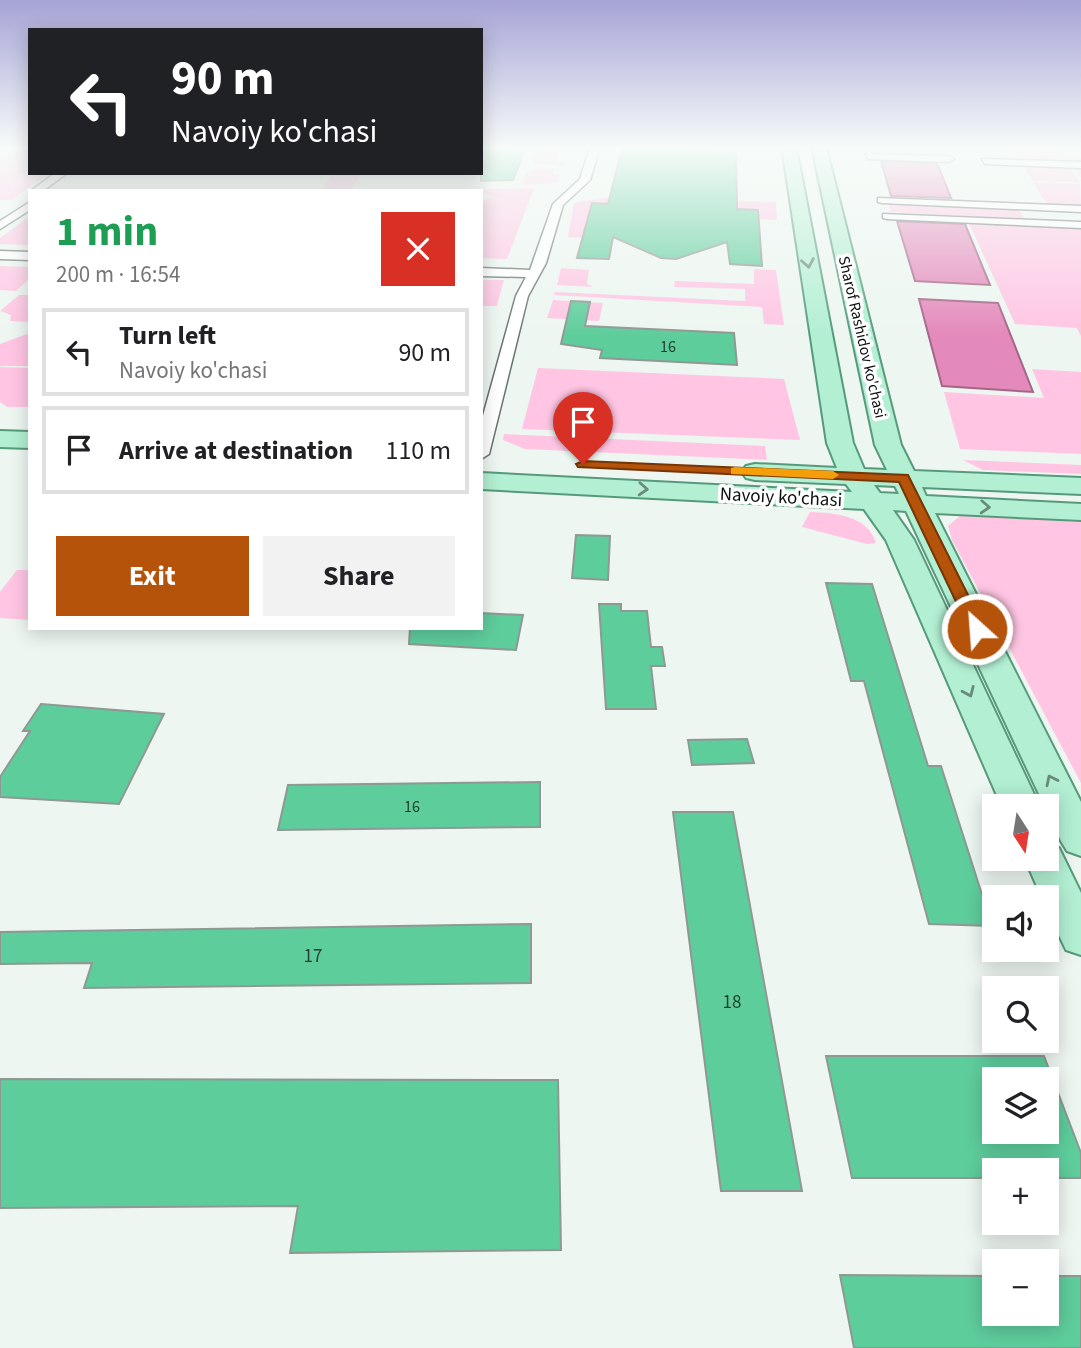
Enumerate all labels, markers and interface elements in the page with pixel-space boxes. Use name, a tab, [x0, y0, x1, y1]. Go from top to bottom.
text: 90 m	[171, 44, 275, 114]
icon: left	[56, 56, 147, 147]
text: Navoiy ko'chasi	[171, 109, 377, 155]
text: 1 min	[56, 202, 158, 262]
button: close	[381, 212, 455, 286]
street label: Sharof Rashidov ko'chasi	[833, 254, 891, 421]
one-way arrow	[800, 257, 815, 269]
text: 200 m · 16:54	[56, 258, 180, 291]
text: Turn left	[119, 317, 216, 354]
icon: left	[60, 333, 98, 371]
text: 90 m	[398, 334, 451, 371]
house number: 16	[660, 336, 676, 358]
text: Navoiy ko'chasi	[119, 354, 267, 387]
pin	[553, 392, 613, 464]
icon: arrive	[564, 403, 602, 441]
icon: arrive	[60, 431, 98, 469]
text: Arrive at destination	[119, 432, 353, 469]
text: 110 m	[385, 432, 451, 469]
one-way arrow	[638, 481, 649, 496]
street label: Navoiy ko'chasi	[719, 481, 843, 514]
one-way arrow	[979, 500, 990, 515]
button: Exit	[56, 536, 249, 616]
button: Share	[263, 536, 455, 616]
position arrow	[940, 592, 1014, 666]
one-way arrow	[961, 685, 975, 697]
one-way arrow	[1045, 775, 1059, 787]
north arrow	[982, 794, 1059, 872]
map controls	[982, 794, 1059, 1326]
house number: 16	[404, 796, 420, 818]
button: sound	[982, 885, 1059, 962]
house number: 17	[304, 943, 322, 970]
button: search	[982, 976, 1059, 1053]
house number: 18	[723, 989, 741, 1016]
button: layers	[982, 1067, 1059, 1144]
button: +	[982, 1158, 1059, 1235]
button: −	[982, 1249, 1059, 1326]

